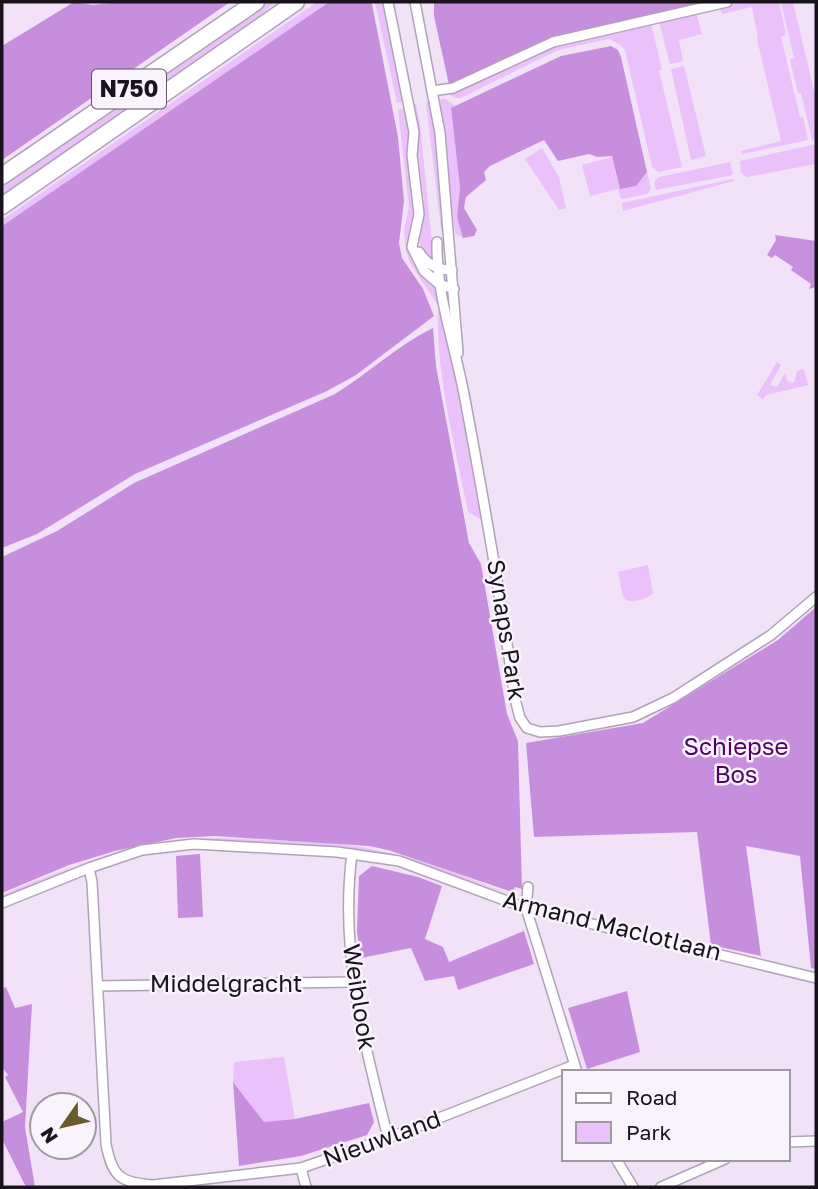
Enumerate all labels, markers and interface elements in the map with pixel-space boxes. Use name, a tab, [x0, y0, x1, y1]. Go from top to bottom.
road number: N750	[92, 69, 166, 108]
street label: Synaps Park	[482, 557, 533, 702]
park label: Schiepse Bos	[684, 731, 788, 788]
street label: Armand Maclotlaan	[500, 883, 725, 966]
street label: Weiblook	[338, 942, 383, 1052]
street label: Middelgracht	[150, 968, 302, 997]
legend	[562, 1070, 790, 1161]
text: Road	[626, 1084, 677, 1110]
north arrow	[28, 1091, 98, 1161]
street label: Nieuwland	[319, 1103, 444, 1172]
text: Park	[626, 1119, 672, 1145]
text: N	[35, 1123, 62, 1148]

